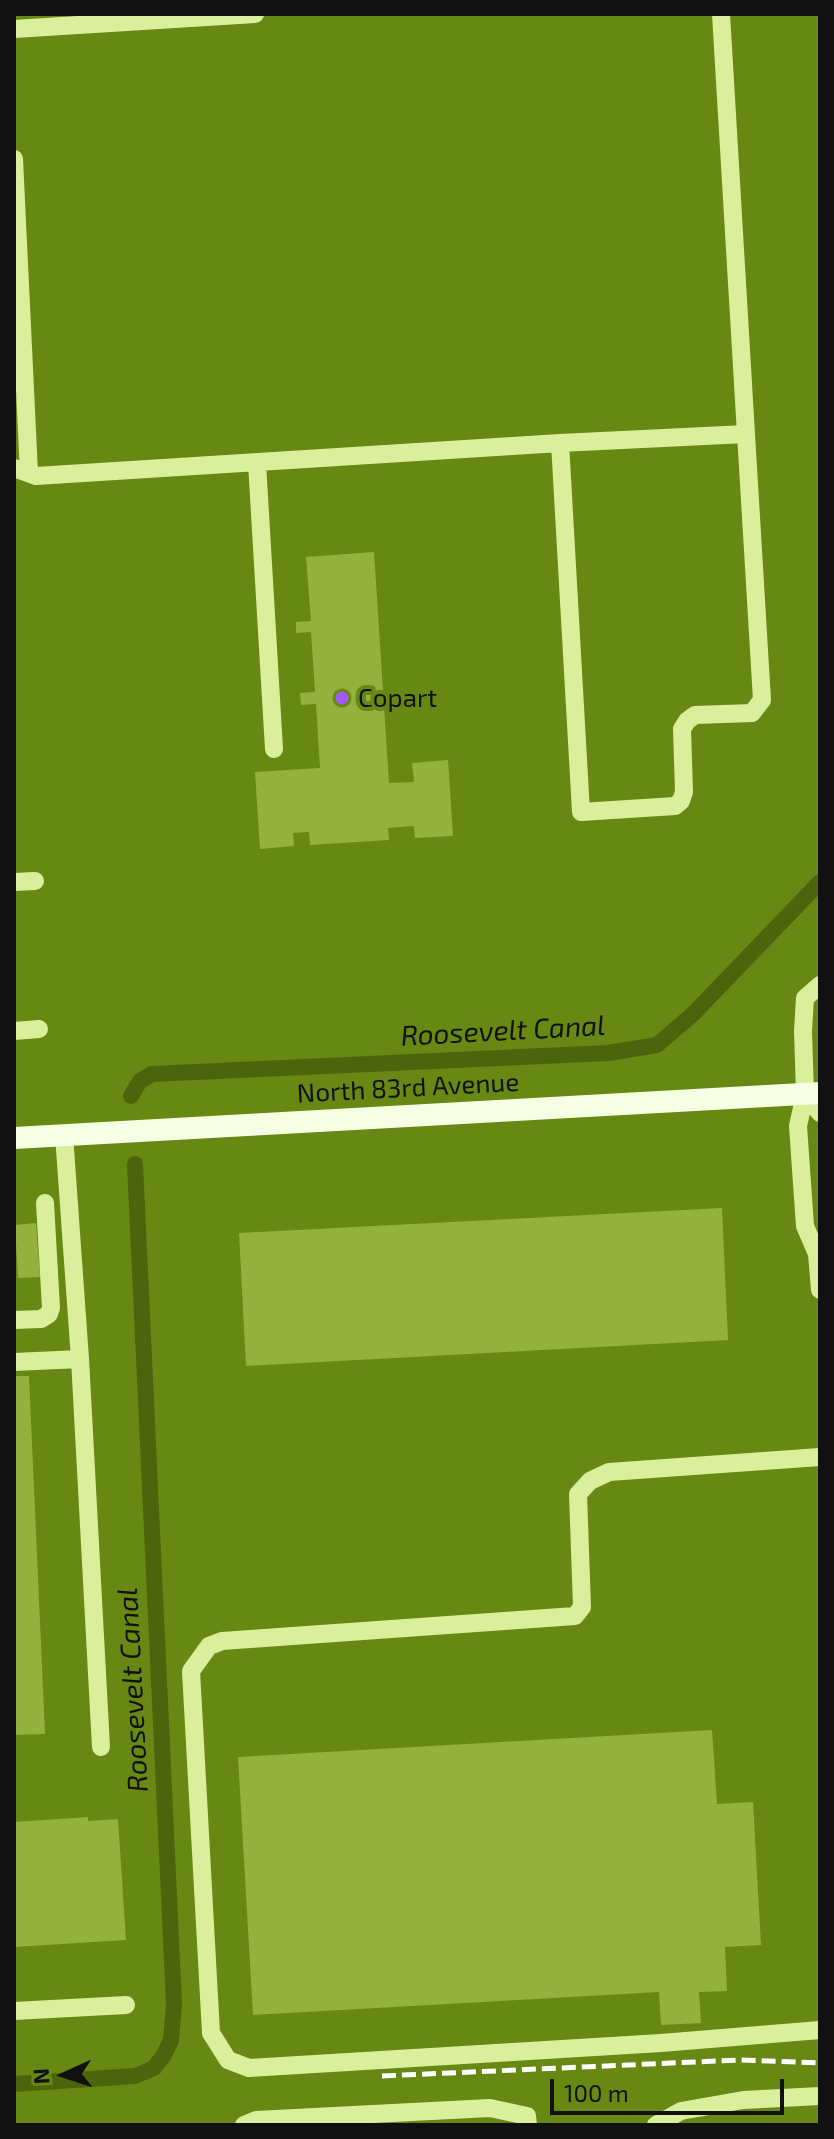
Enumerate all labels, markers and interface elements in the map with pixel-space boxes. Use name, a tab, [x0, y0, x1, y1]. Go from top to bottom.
place label: Copart	[358, 682, 437, 714]
marker: Copart	[333, 689, 351, 707]
water label: Roosevelt Canal	[400, 1009, 606, 1053]
street label: North 83rd Avenue	[296, 1067, 520, 1109]
water label: Roosevelt Canal	[111, 1587, 155, 1793]
north arrow	[24, 2035, 104, 2115]
scale bar	[554, 2063, 788, 2113]
text: N	[27, 2068, 53, 2085]
text: 100 m	[564, 2078, 629, 2107]

